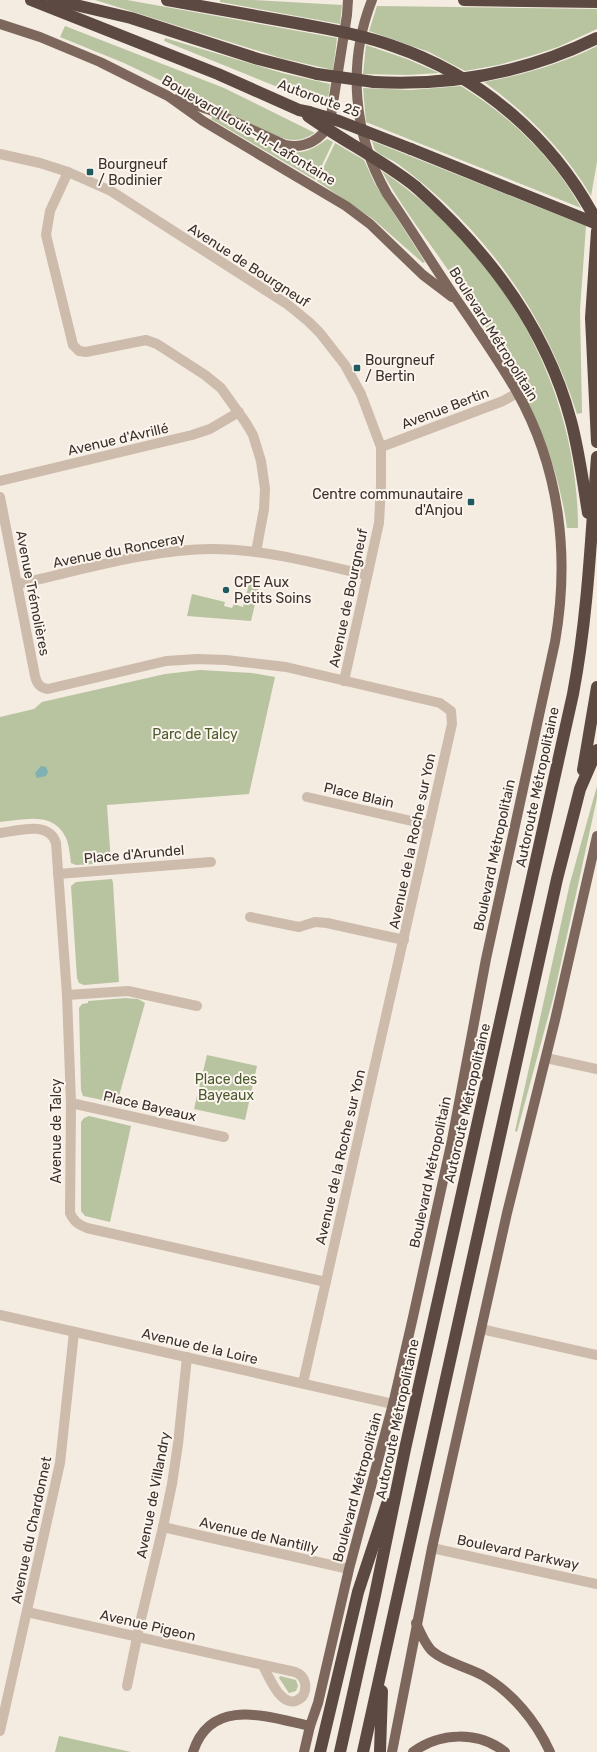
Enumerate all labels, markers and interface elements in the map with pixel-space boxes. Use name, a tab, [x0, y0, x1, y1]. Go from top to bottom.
street label: Boulevard Louis-H.-Lafontaine	[159, 72, 339, 189]
street label: Autoroute 25	[275, 76, 362, 121]
place label: Bourgneuf / Bodinier	[98, 156, 168, 189]
marker: Bourgneuf / Bodinier	[85, 167, 95, 177]
street label: Avenue de Bourgneuf	[185, 220, 313, 311]
street label: Boulevard Métropolitain	[445, 264, 542, 404]
place label: Bourgneuf / Bertin	[365, 352, 435, 385]
marker: Bourgneuf / Bertin	[352, 363, 362, 373]
street label: Avenue Bertin	[399, 384, 491, 433]
street label: Avenue d'Avrillé	[66, 420, 170, 459]
place label: Centre communautaire d'Anjou	[312, 486, 463, 519]
marker: Centre communautaire d'Anjou	[466, 497, 476, 507]
street label: Avenue de Bourgneuf	[325, 527, 372, 669]
street label: Avenue Trémolières	[12, 529, 53, 657]
street label: Avenue du Ronceray	[52, 529, 187, 572]
place label: CPE Aux Petits Soins	[234, 574, 311, 607]
marker: CPE Aux Petits Soins	[221, 585, 231, 595]
street label: Autoroute Métropolitaine	[512, 705, 563, 869]
park label: Parc de Talcy	[152, 726, 238, 743]
street label: Avenue de la Roche sur Yon	[386, 752, 439, 931]
street label: Boulevard Métropolitain	[470, 778, 519, 933]
street label: Place Blain	[322, 779, 396, 812]
street label: Place d'Arundel	[83, 842, 185, 867]
street label: Autoroute Métropolitaine	[441, 1021, 494, 1185]
street label: Avenue de la Roche sur Yon	[312, 1068, 369, 1246]
park label: Place des Bayeaux	[195, 1071, 257, 1104]
street label: Avenue de Talcy	[48, 1078, 65, 1183]
street label: Place Bayeaux	[102, 1088, 199, 1126]
street label: Boulevard Métropolitain	[406, 1095, 455, 1250]
street label: Avenue de la Loire	[140, 1325, 260, 1368]
street label: Autoroute Métropolitaine	[372, 1337, 423, 1501]
street label: Boulevard Métropolitain	[329, 1410, 386, 1564]
street label: Avenue de Villandry	[133, 1430, 174, 1560]
street label: Avenue du Chardonnet	[8, 1454, 56, 1605]
street label: Avenue de Nantilly	[198, 1514, 320, 1557]
street label: Boulevard Parkway	[455, 1531, 581, 1574]
street label: Avenue Pigeon	[98, 1606, 197, 1645]

